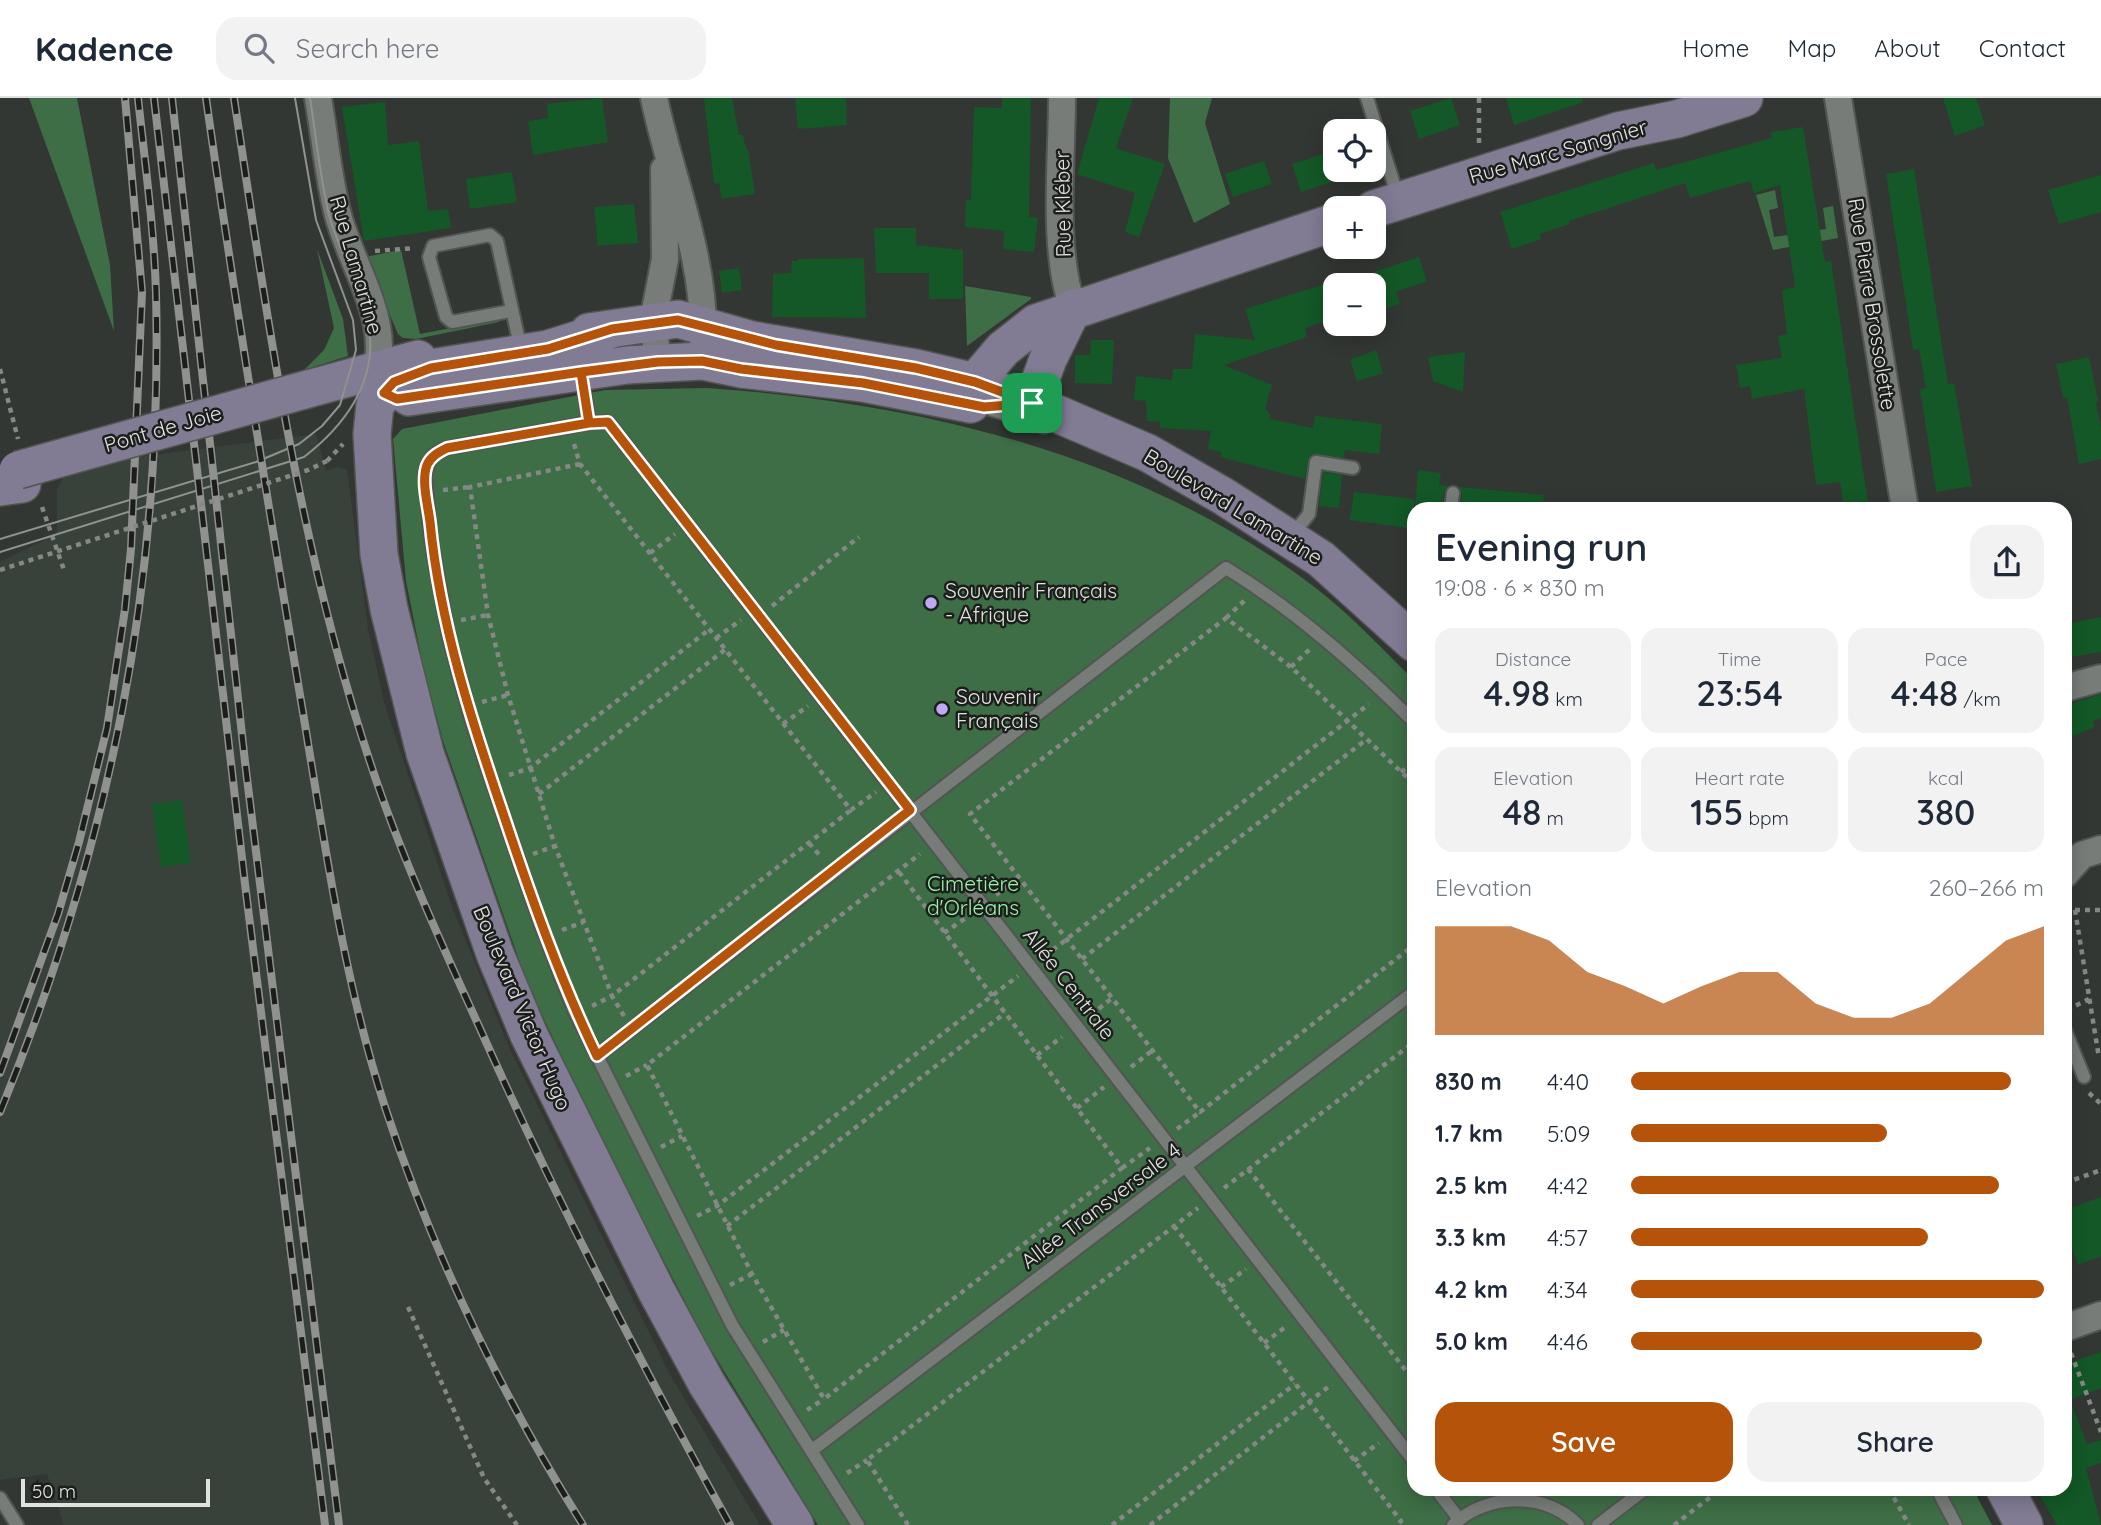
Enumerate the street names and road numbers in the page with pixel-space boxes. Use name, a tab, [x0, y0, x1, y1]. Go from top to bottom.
street label: Rue Marc Sangnier	[1466, 113, 1650, 189]
street label: Rue Kléber	[1048, 150, 1076, 258]
street label: Rue Lamartine	[325, 192, 389, 337]
street label: Rue Pierre Brossolette	[1843, 196, 1903, 412]
street label: Pont de Joie	[101, 399, 225, 457]
street label: Boulevard Lamartine	[1139, 442, 1328, 570]
street label: Boulevard Victor Hugo	[468, 901, 578, 1114]
street label: Allée Centrale	[1018, 922, 1121, 1044]
street label: Allée Transversale 4	[1015, 1137, 1185, 1274]

